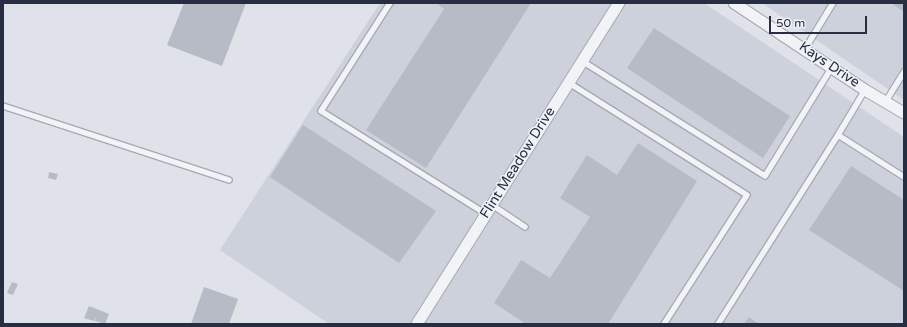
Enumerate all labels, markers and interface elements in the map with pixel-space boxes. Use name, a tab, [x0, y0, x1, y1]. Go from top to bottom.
scale bar	[771, 8, 869, 34]
text: 50 m	[776, 16, 805, 30]
street label: Kays Drive	[796, 39, 862, 91]
street label: Flint Meadow Drive	[477, 104, 559, 222]

